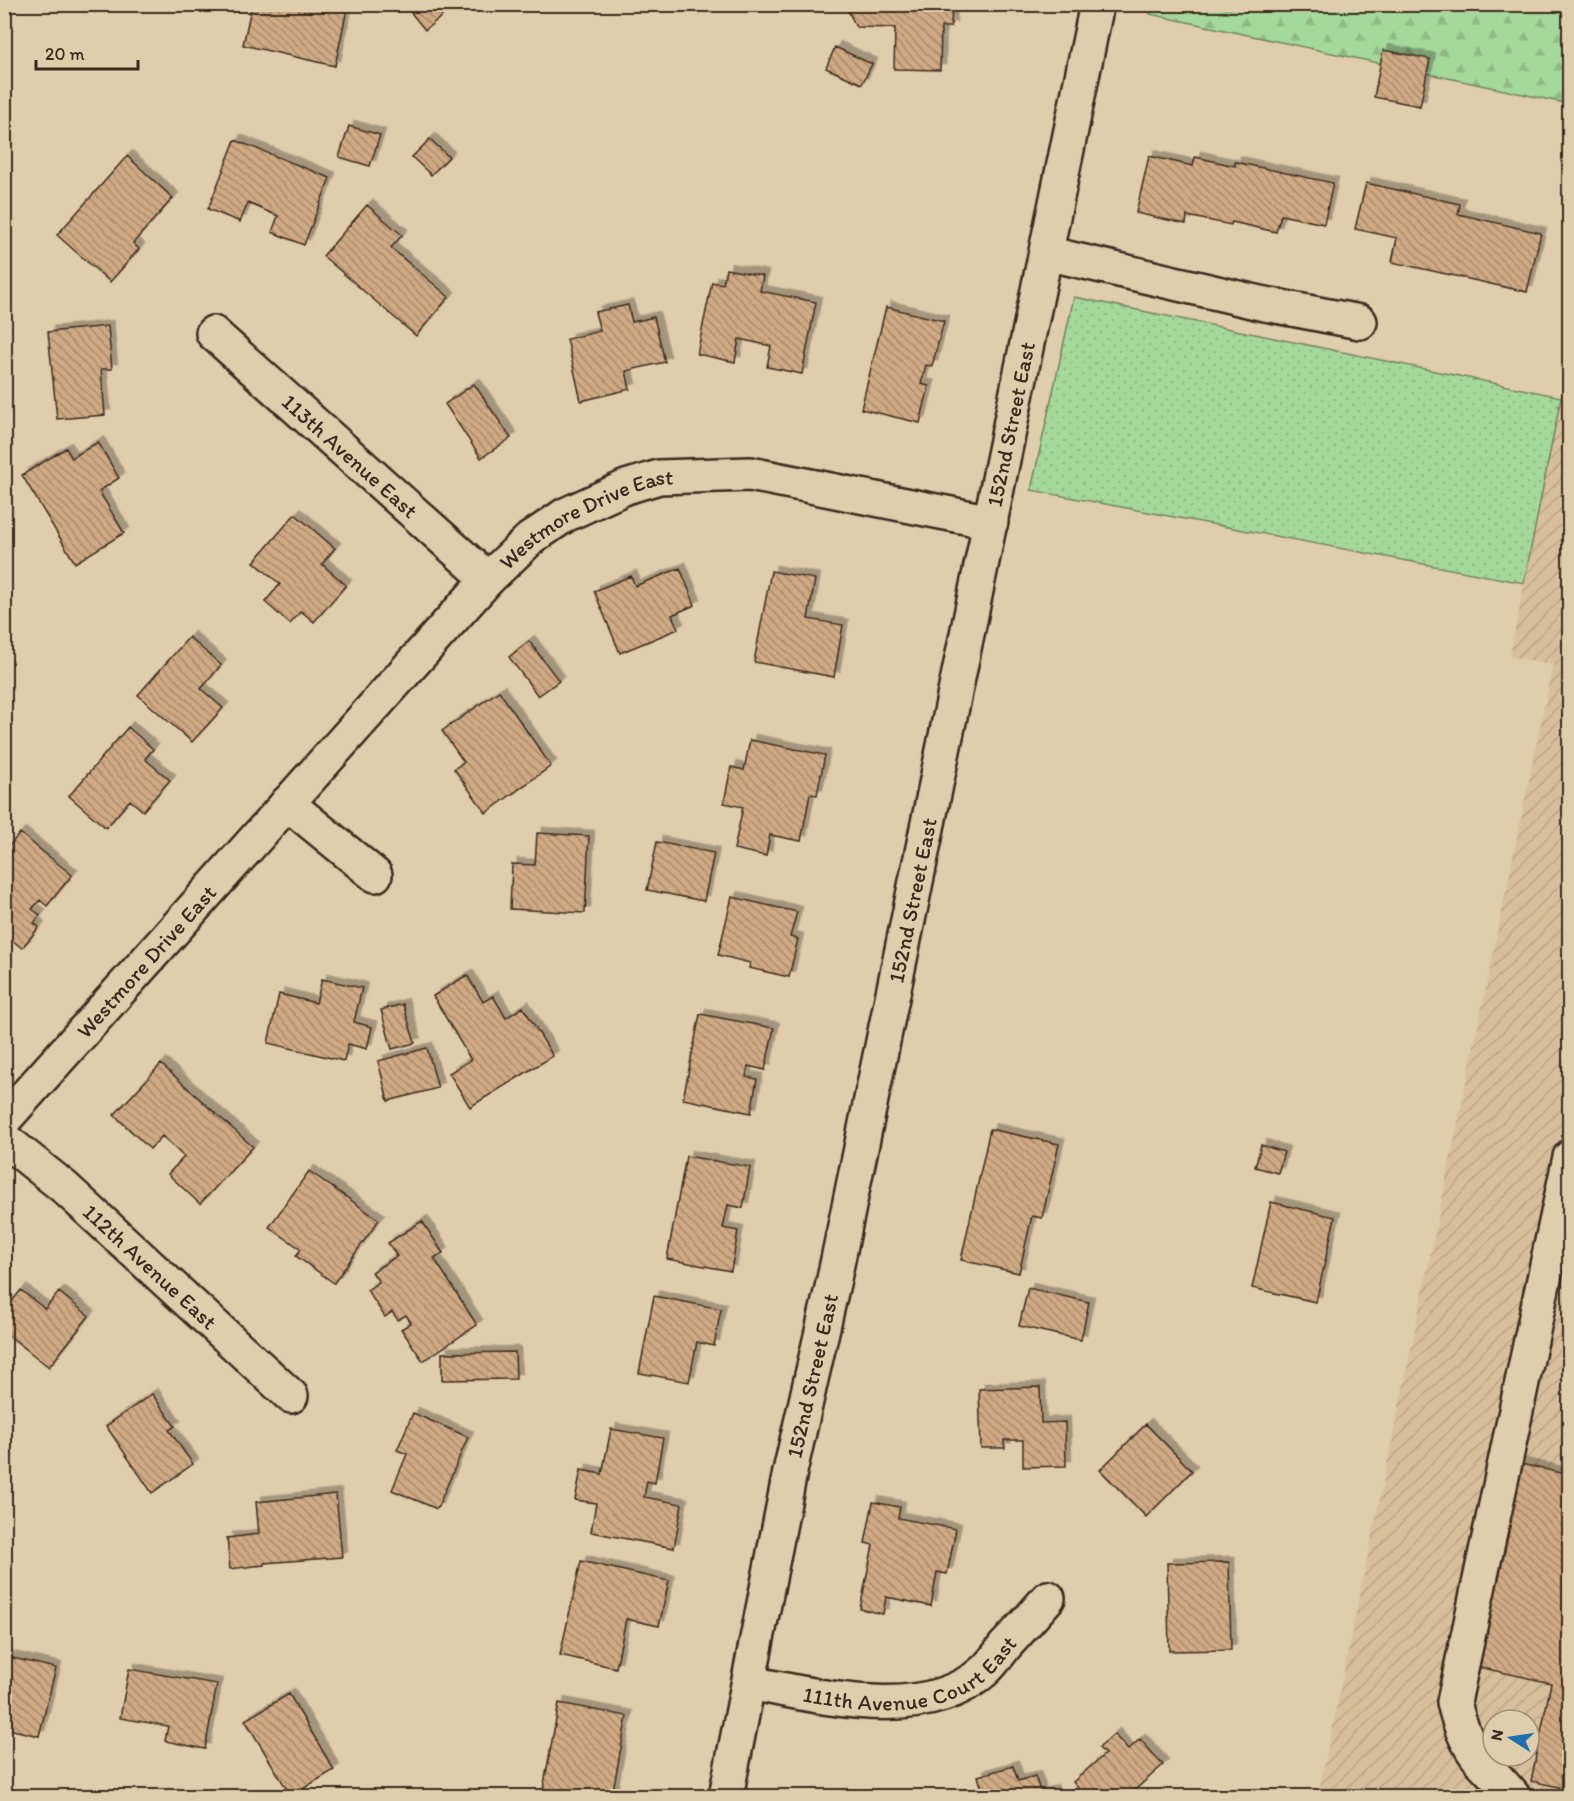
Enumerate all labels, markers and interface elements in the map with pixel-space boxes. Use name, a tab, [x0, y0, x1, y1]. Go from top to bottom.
scale bar	[36, 33, 138, 71]
text: 20 m	[45, 43, 85, 65]
street label: 152nd Street East	[981, 339, 1041, 509]
street label: 113th Avenue East	[276, 388, 423, 524]
street label: Westmore Drive East	[493, 464, 674, 575]
street label: 152nd Street East	[882, 815, 943, 985]
street label: Westmore Drive East	[71, 879, 222, 1044]
street label: 112th Avenue East	[77, 1198, 223, 1335]
street label: 152nd Street East	[780, 1291, 844, 1461]
street label: 111th Avenue Court East	[801, 1630, 1022, 1717]
north arrow	[1481, 1708, 1541, 1768]
text: N	[1486, 1728, 1507, 1742]

